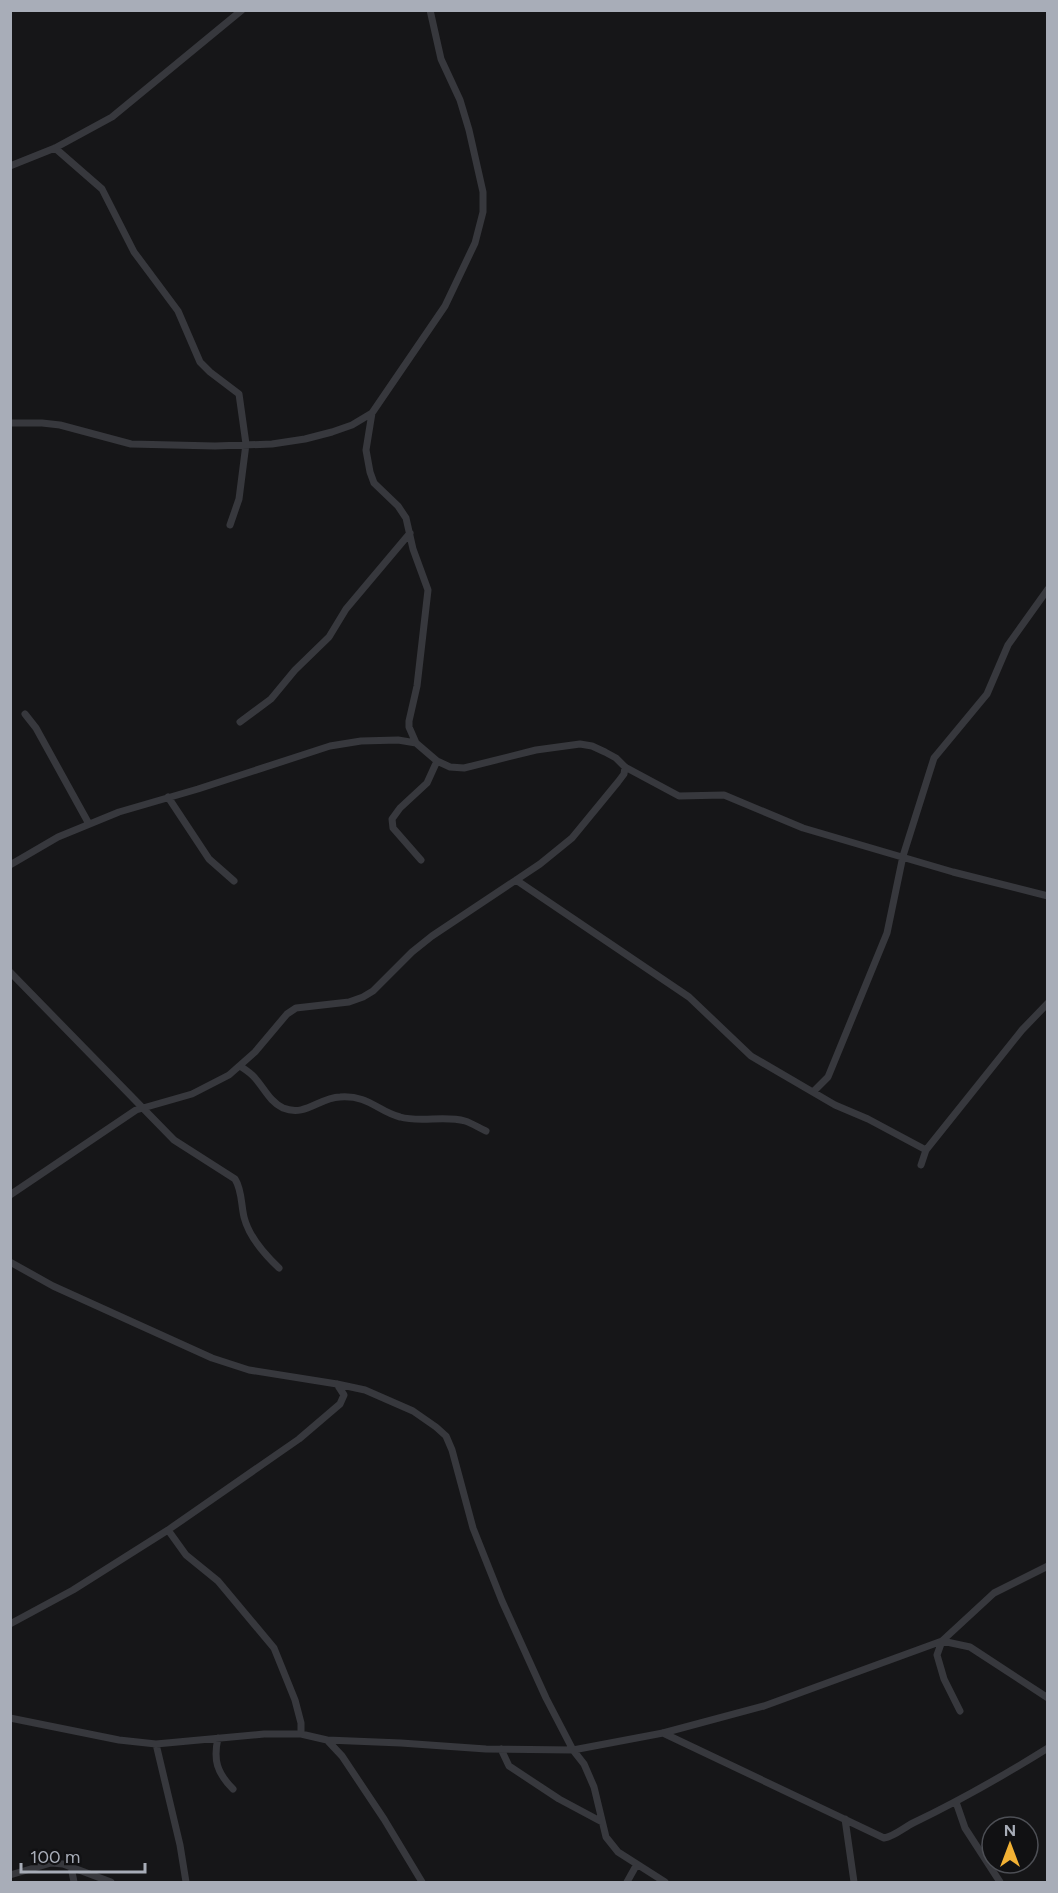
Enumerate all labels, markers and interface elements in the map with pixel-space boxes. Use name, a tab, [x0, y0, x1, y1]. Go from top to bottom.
north arrow	[980, 1815, 1040, 1875]
text: N	[1004, 1821, 1016, 1840]
scale bar	[21, 1836, 146, 1874]
text: 100 m	[30, 1846, 80, 1868]

